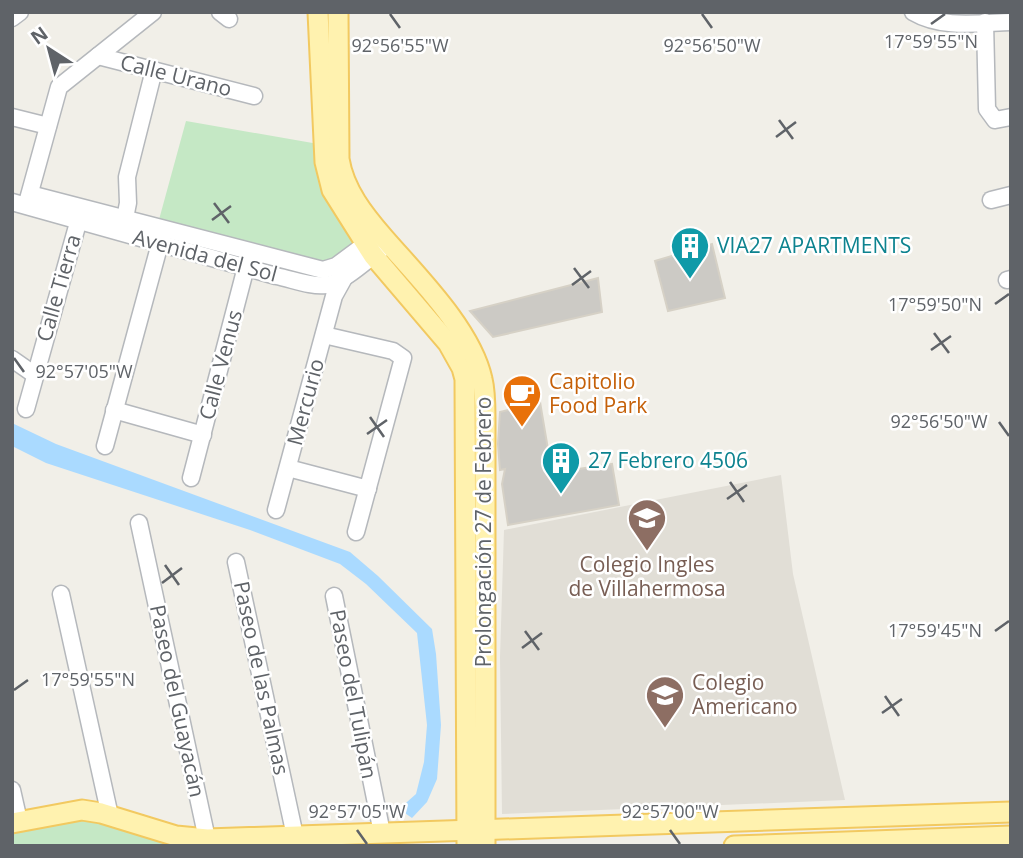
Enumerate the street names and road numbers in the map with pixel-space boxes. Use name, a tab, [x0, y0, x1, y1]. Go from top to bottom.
street label: Calle Urano	[118, 48, 235, 102]
street label: Avenida del Sol	[130, 222, 281, 288]
street label: Calle Tierra	[29, 231, 87, 345]
street label: Calle Venus	[192, 307, 248, 423]
street label: Mercurio	[280, 355, 330, 448]
street label: Prolongación 27 de Febrero	[469, 397, 497, 667]
street label: Paseo de las Palmas	[228, 578, 296, 777]
street label: Paseo del Guayacán	[144, 602, 212, 800]
street label: Paseo del Tulipán	[324, 607, 384, 781]

